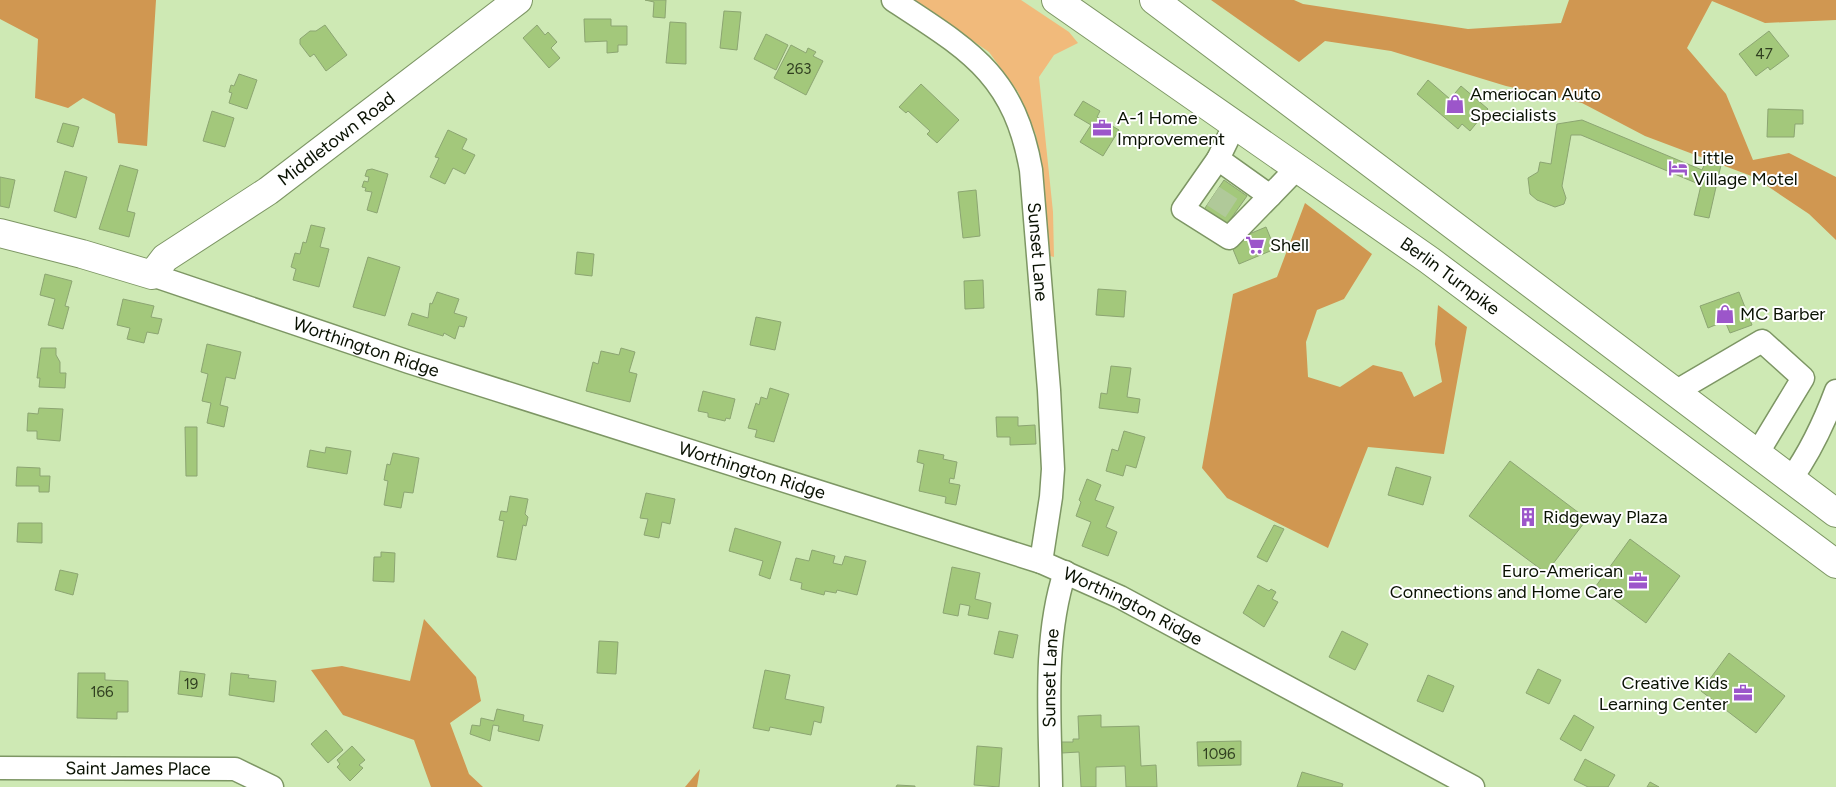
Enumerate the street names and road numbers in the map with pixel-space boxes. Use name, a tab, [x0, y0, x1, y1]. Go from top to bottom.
street label: Middletown Road	[273, 87, 399, 190]
street label: Sunset Lane	[1023, 201, 1053, 302]
street label: Berlin Turnpike	[1396, 232, 1504, 320]
street label: Worthington Ridge	[290, 313, 442, 382]
street label: Worthington Ridge	[676, 437, 828, 504]
street label: Worthington Ridge	[1060, 562, 1206, 650]
street label: Sunset Lane	[1038, 627, 1064, 728]
street label: Saint James Place	[65, 757, 211, 780]

